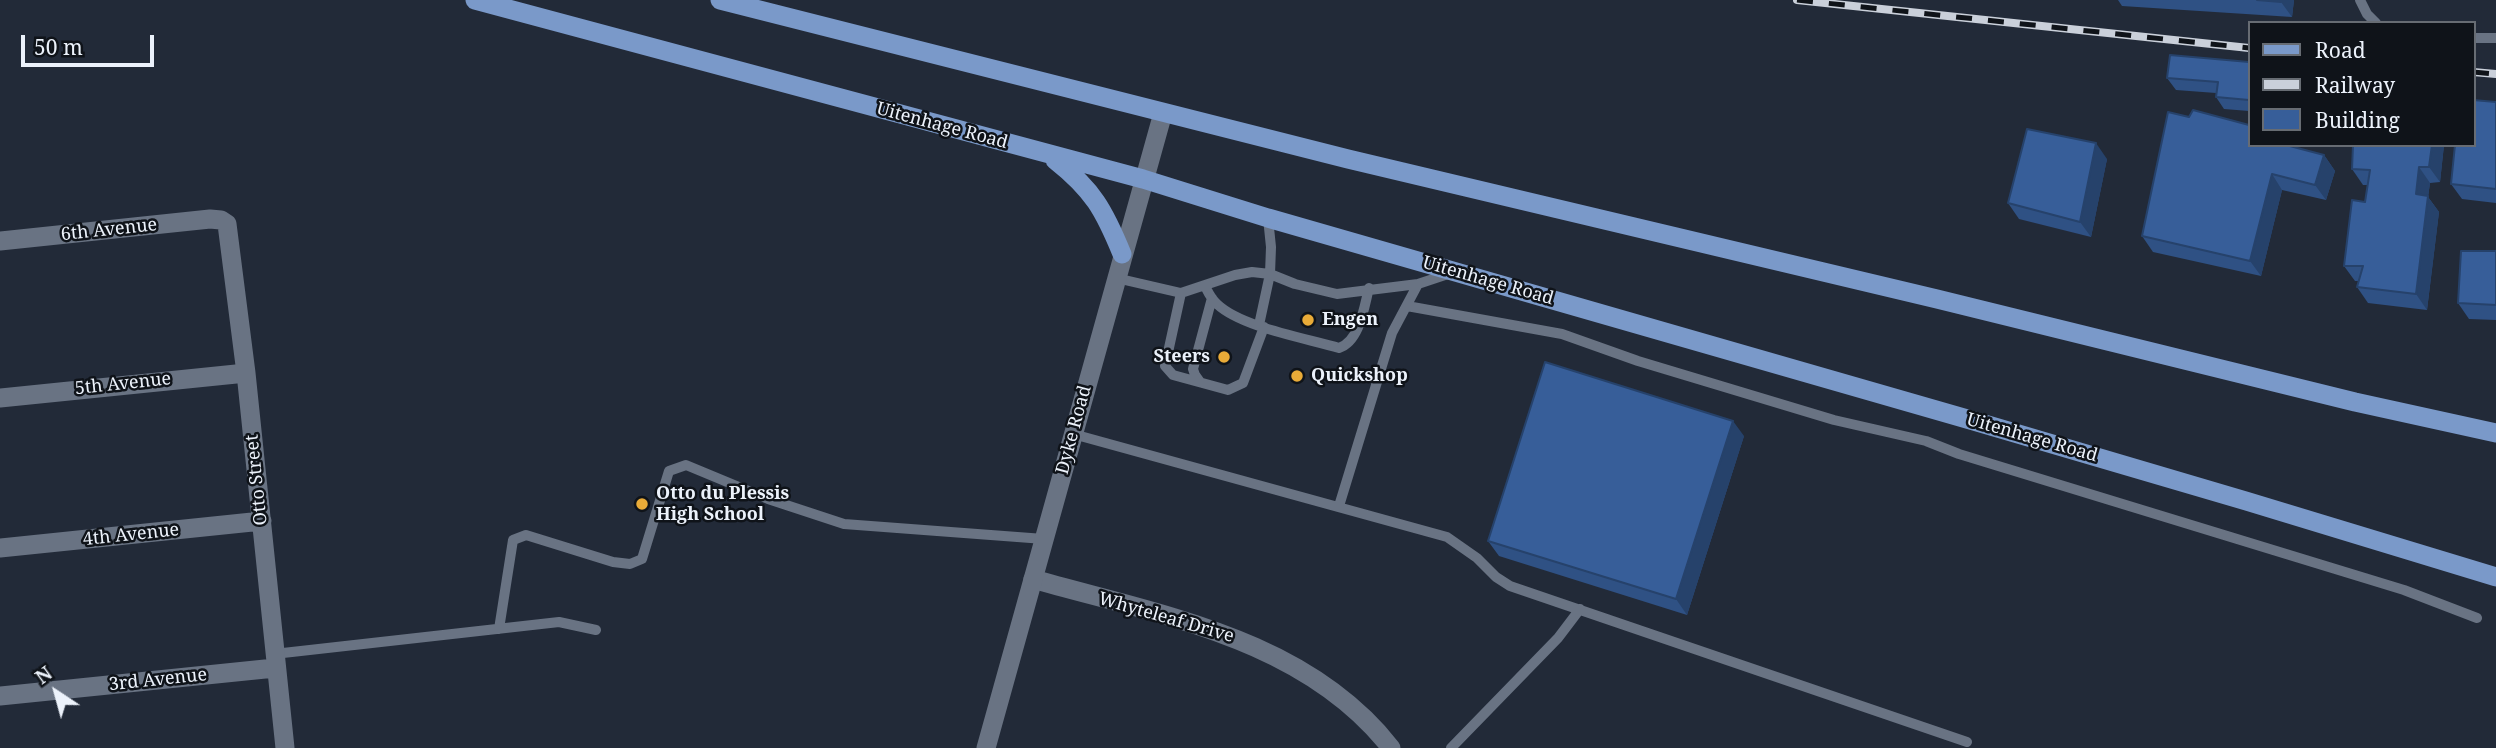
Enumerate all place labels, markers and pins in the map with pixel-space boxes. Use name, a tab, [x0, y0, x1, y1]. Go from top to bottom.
place label: Engen	[1322, 309, 1378, 331]
marker: Engen	[1300, 312, 1316, 328]
place label: Steers	[1154, 346, 1210, 368]
marker: Steers	[1216, 349, 1232, 365]
place label: Quickshop	[1311, 365, 1408, 387]
marker: Quickshop	[1289, 368, 1305, 384]
place label: Otto du Plessis High School	[656, 483, 789, 526]
marker: Otto du Plessis High School	[634, 496, 650, 512]

